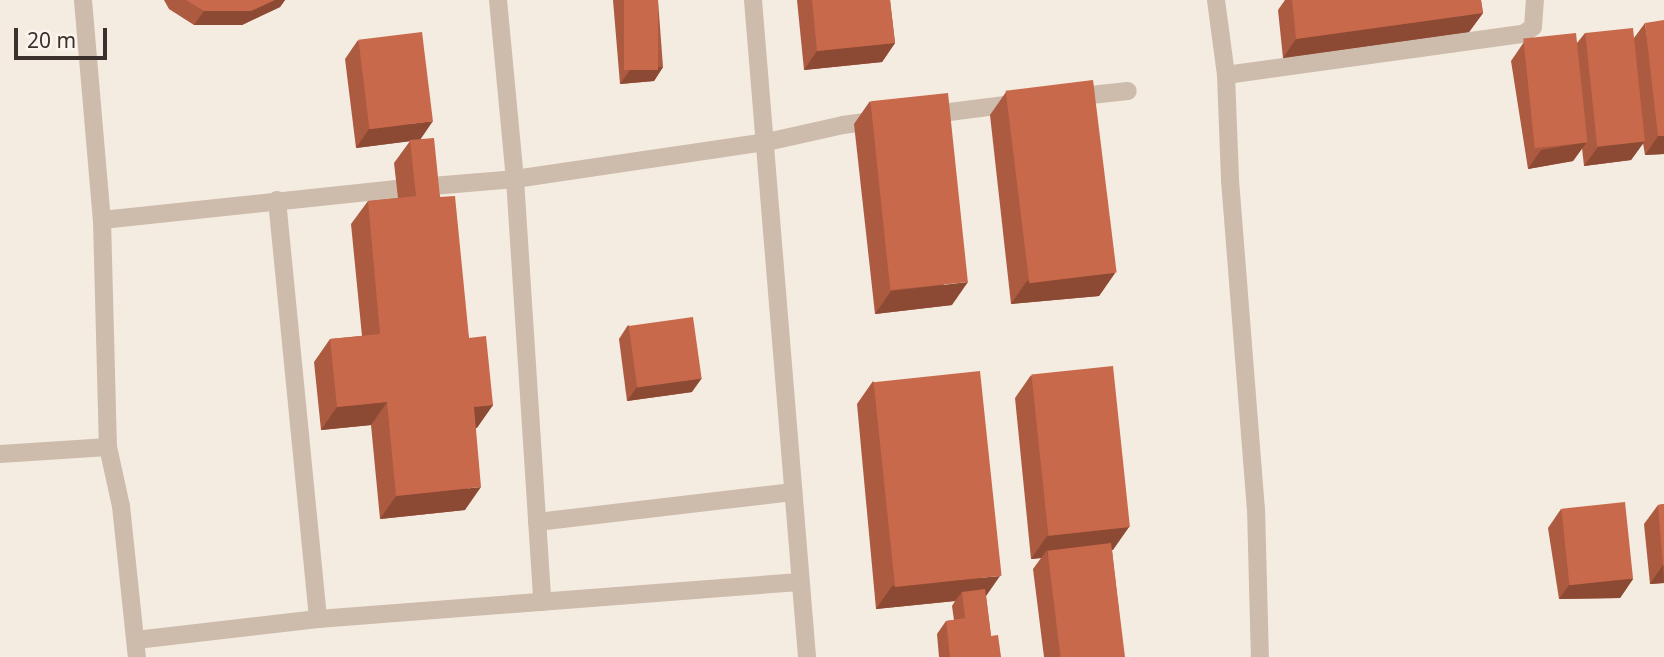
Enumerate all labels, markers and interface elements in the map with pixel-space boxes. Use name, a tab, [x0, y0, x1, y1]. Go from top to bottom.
scale bar	[18, 14, 110, 58]
text: 20 m	[27, 26, 76, 54]

